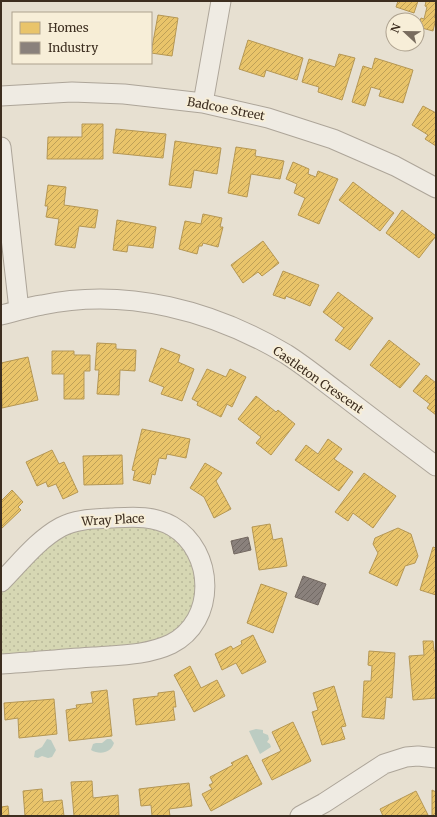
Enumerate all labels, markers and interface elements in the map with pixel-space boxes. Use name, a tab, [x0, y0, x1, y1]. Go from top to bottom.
legend	[12, 12, 152, 64]
north arrow	[385, 12, 425, 52]
text: Homes	[48, 20, 89, 35]
text: N	[388, 21, 404, 35]
text: Industry	[48, 40, 98, 55]
street label: Badcoe Street	[186, 94, 267, 123]
street label: Castleton Crescent	[270, 343, 367, 417]
street label: Wray Place	[80, 510, 145, 529]

